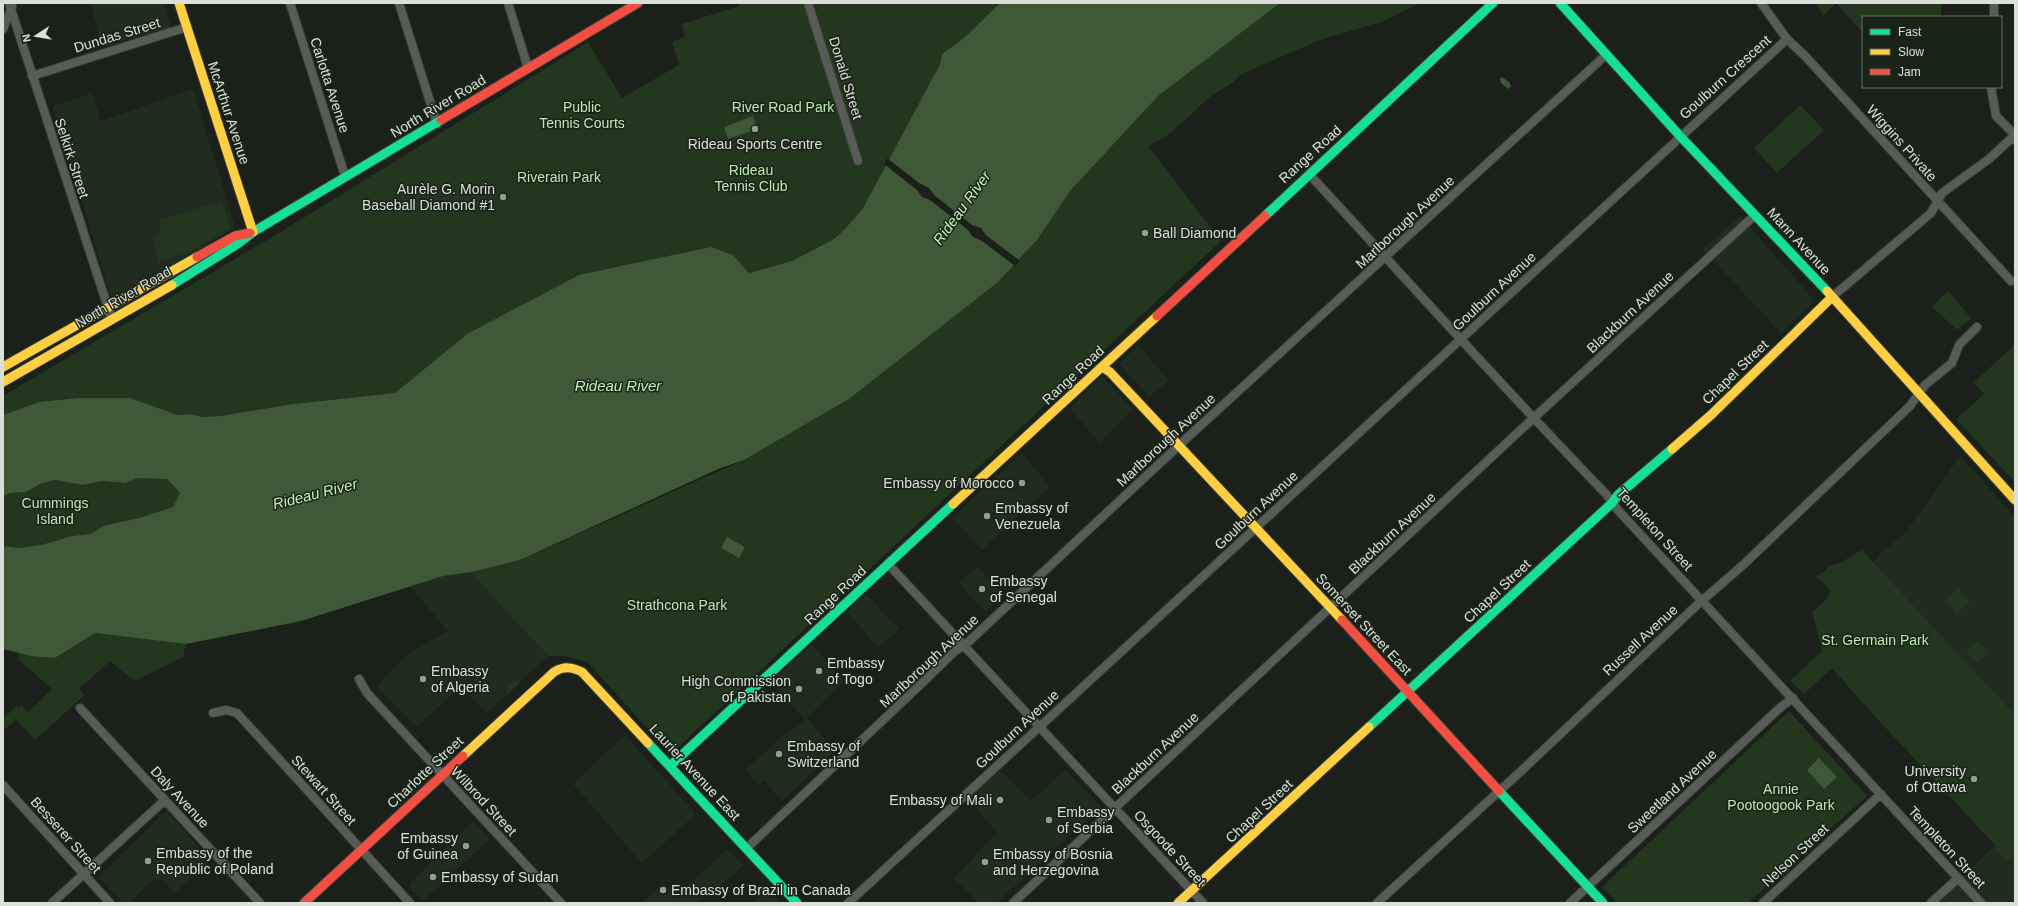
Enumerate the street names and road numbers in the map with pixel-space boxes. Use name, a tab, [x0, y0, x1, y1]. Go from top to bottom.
street label: Dundas Street	[72, 14, 162, 56]
street label: Goulburn Crescent	[1676, 32, 1774, 122]
street label: Carlotta Avenue	[307, 35, 353, 135]
street label: Donald Street	[826, 35, 866, 121]
street label: McArthur Avenue	[205, 60, 253, 167]
street label: North River Road	[388, 71, 488, 141]
street label: Wiggins Private	[1864, 102, 1941, 185]
street label: Selkirk Street	[52, 116, 93, 200]
street label: Range Road	[1275, 122, 1345, 186]
street label: Marlborough Avenue	[1352, 172, 1458, 272]
street label: Mann Avenue	[1764, 204, 1834, 278]
street label: Goulburn Avenue	[1449, 248, 1539, 334]
street label: North River Road	[72, 263, 174, 331]
street label: Blackburn Avenue	[1583, 268, 1677, 356]
street label: Chapel Street	[1699, 336, 1771, 407]
street label: Range Road	[1039, 342, 1107, 408]
street label: Marlborough Avenue	[1113, 390, 1219, 490]
street label: Goulburn Avenue	[1211, 467, 1301, 553]
street label: Templeton Street	[1614, 484, 1696, 574]
street label: Blackburn Avenue	[1345, 489, 1439, 577]
street label: Chapel Street	[1460, 556, 1534, 626]
street label: Range Road	[801, 562, 869, 628]
street label: Somerset Street East	[1313, 570, 1415, 678]
street label: Russell Avenue	[1599, 601, 1681, 679]
street label: Marlborough Avenue	[876, 611, 982, 711]
street label: Goulburn Avenue	[972, 686, 1062, 772]
street label: Blackburn Avenue	[1108, 709, 1202, 797]
street label: Laurier Avenue East	[646, 721, 744, 824]
street label: Charlotte Street	[384, 733, 466, 811]
street label: Sweetland Avenue	[1624, 746, 1720, 836]
street label: Stewart Street	[288, 752, 360, 828]
street label: Daly Avenue	[147, 763, 213, 831]
street label: Wilbrod Street	[448, 763, 520, 839]
street label: Chapel Street	[1222, 776, 1296, 846]
street label: Besserer Street	[28, 794, 105, 877]
street label: Templeton Street	[1905, 803, 1989, 891]
street label: Osgoode Street	[1131, 807, 1209, 889]
street label: Nelson Street	[1759, 820, 1832, 890]

